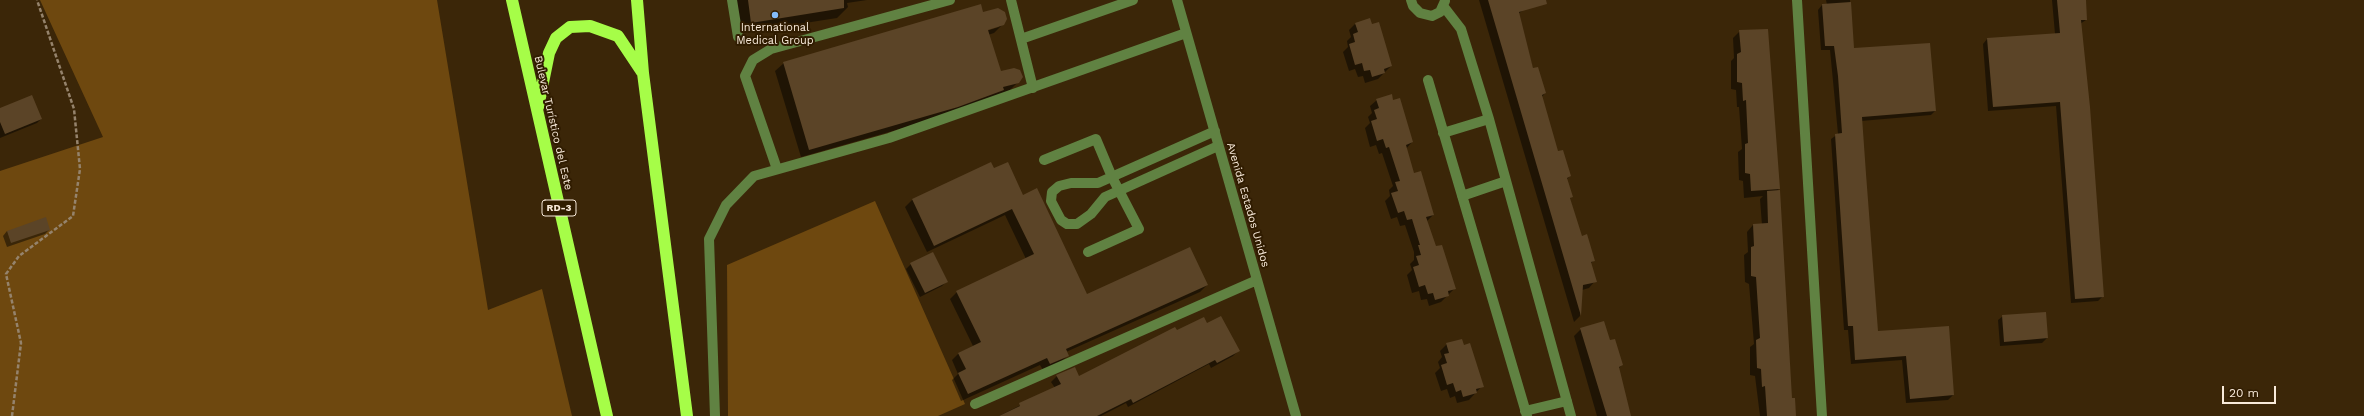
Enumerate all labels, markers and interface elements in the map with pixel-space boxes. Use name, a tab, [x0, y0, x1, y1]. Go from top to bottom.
marker: International Medical Group	[770, 10, 780, 20]
place label: International Medical Group	[736, 21, 814, 47]
street label: Bulevar Turístico del Este	[531, 54, 575, 192]
street label: Avenida Estados Unidos	[1224, 141, 1272, 269]
road number: RD-3	[542, 200, 576, 216]
scale bar	[2224, 378, 2278, 404]
text: 20 m	[2229, 386, 2259, 400]

